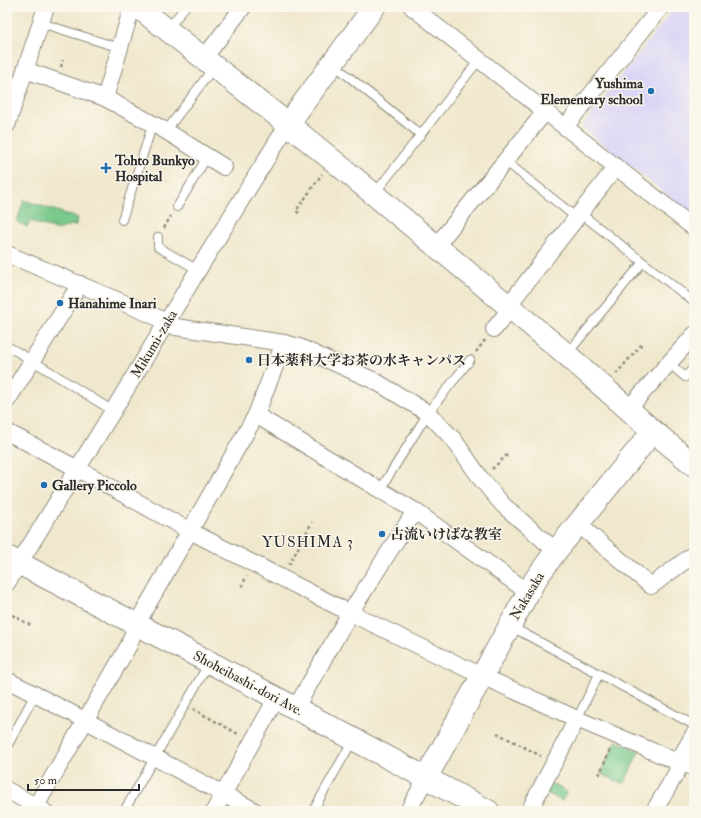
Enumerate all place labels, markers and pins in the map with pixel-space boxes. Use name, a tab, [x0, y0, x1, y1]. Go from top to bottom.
place label: Yushima Elementary school	[540, 75, 644, 109]
marker: Yushima Elementary school	[646, 86, 656, 96]
place label: Tohto Bunkyo Hospital	[114, 152, 195, 186]
marker: Tohto Bunkyo Hospital	[100, 162, 112, 174]
place label: Hanahime Inari	[68, 295, 157, 312]
marker: Hanahime Inari	[55, 298, 65, 308]
place label: 日本薬科大学お茶の水キャンパス	[257, 352, 466, 369]
marker: 日本薬科大学お茶の水キャンパス	[244, 355, 254, 365]
place label: Gallery Piccolo	[52, 477, 137, 495]
marker: Gallery Piccolo	[39, 480, 49, 490]
place label: 古流いけばな教室	[390, 526, 502, 543]
marker: 古流いけばな教室	[377, 529, 387, 539]

